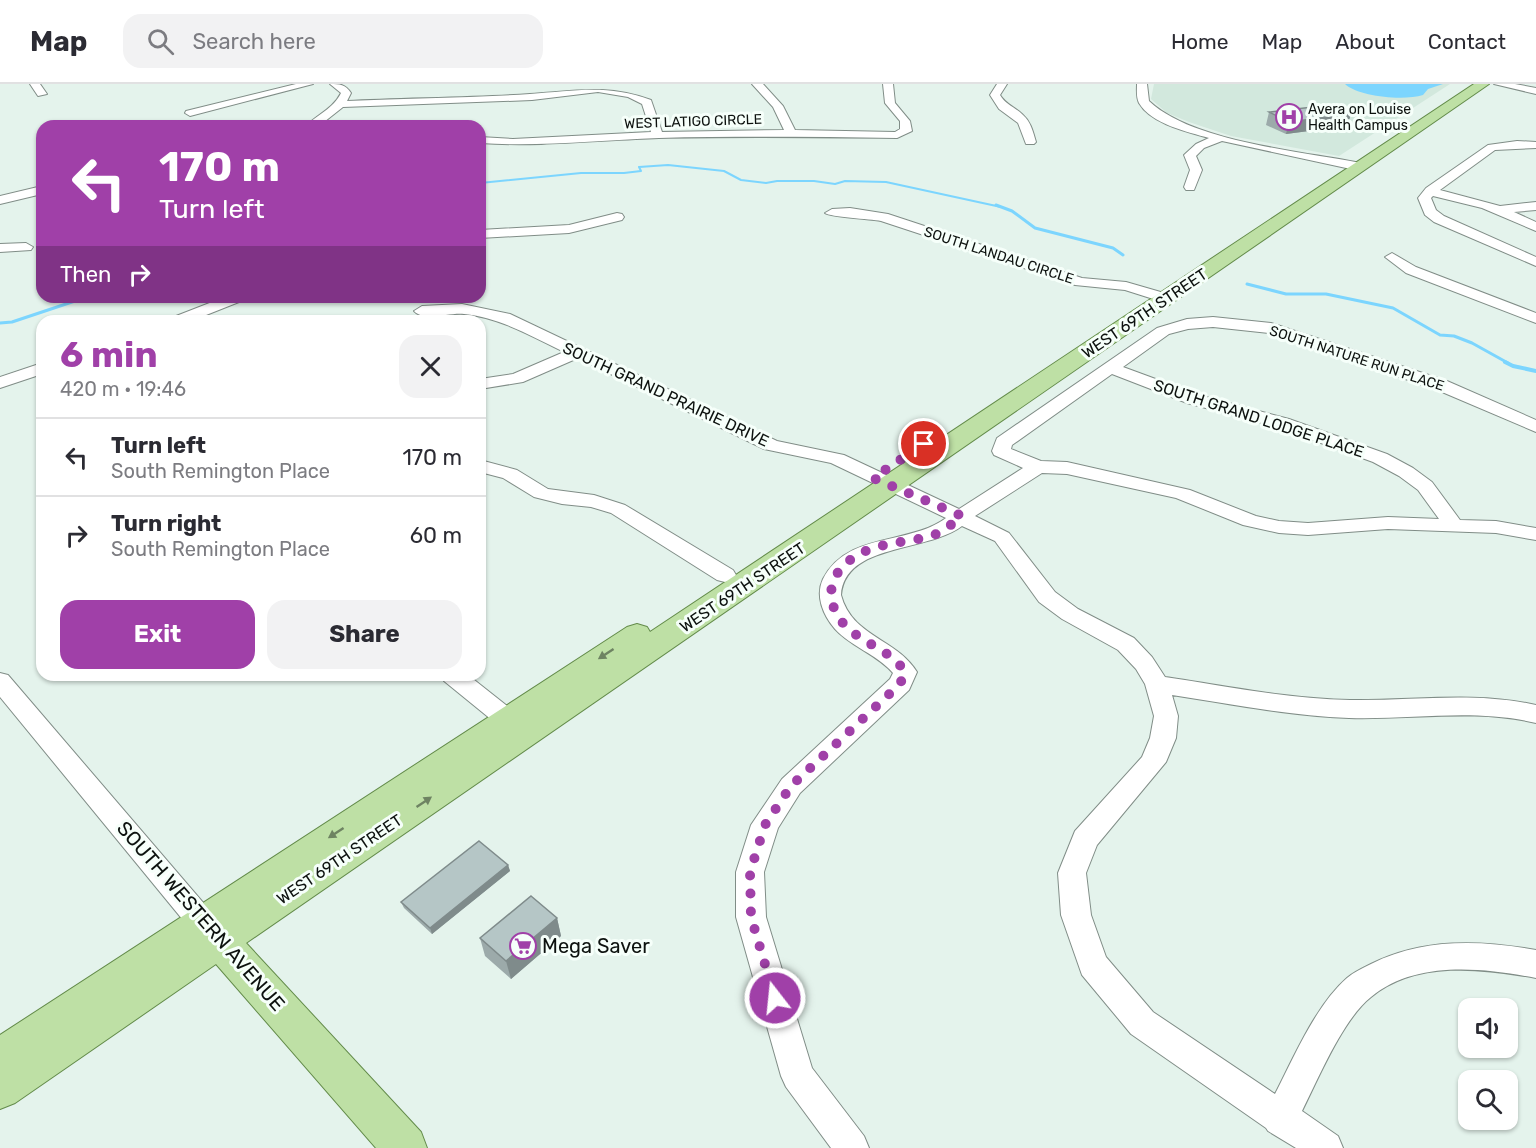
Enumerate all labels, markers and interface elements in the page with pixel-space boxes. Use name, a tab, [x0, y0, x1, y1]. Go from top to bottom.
search box	[123, 14, 543, 68]
text: Map	[30, 25, 87, 58]
icon: search	[144, 25, 177, 58]
text: Search here	[192, 28, 316, 55]
text: Home	[1171, 29, 1228, 54]
text: Map	[1261, 29, 1302, 54]
text: About	[1335, 29, 1395, 54]
text: Contact	[1428, 29, 1506, 54]
place label: Avera on Louise Health Campus	[1308, 101, 1411, 134]
hospital icon: Avera on Louise Health Campus	[1274, 102, 1304, 132]
street label: WEST LATIGO CIRCLE	[624, 111, 762, 132]
text: 170 m	[159, 142, 280, 192]
icon: left	[60, 144, 138, 222]
text: Turn left	[159, 193, 264, 225]
street label: SOUTH LANDAU CIRCLE	[922, 223, 1076, 288]
icon: right	[123, 258, 156, 291]
text: Then	[60, 261, 111, 288]
street label: WEST 69TH STREET	[1078, 264, 1211, 362]
street label: SOUTH NATURE RUN PLACE	[1267, 322, 1446, 395]
text: 6 min	[60, 333, 158, 376]
button: close	[399, 335, 462, 398]
street label: SOUTH GRAND PRAIRIE DRIVE	[560, 338, 772, 451]
street label: SOUTH GRAND LODGE PLACE	[1151, 375, 1366, 462]
text: 420 m · 19:46	[60, 377, 186, 401]
pin	[898, 418, 949, 469]
icon: arrive	[907, 427, 940, 460]
text: Turn left	[111, 432, 206, 459]
icon: left	[60, 441, 93, 474]
text: 170 m	[402, 444, 462, 471]
text: South Remington Place	[111, 459, 330, 483]
text: Turn right	[111, 510, 221, 537]
icon: right	[60, 519, 93, 552]
text: 60 m	[410, 522, 462, 549]
text: South Remington Place	[111, 537, 330, 561]
street label: WEST 69TH STREET	[676, 538, 809, 636]
button: Exit	[60, 600, 255, 669]
button: Share	[267, 600, 462, 669]
one-way arrow	[598, 648, 615, 659]
one-way arrow	[416, 797, 432, 808]
street label: WEST 69TH STREET	[273, 810, 406, 908]
street label: SOUTH WESTERN AVENUE	[112, 816, 290, 1016]
one-way arrow	[328, 827, 344, 838]
supermarket icon: Mega Saver	[508, 931, 538, 961]
place label: Mega Saver	[542, 934, 650, 958]
position arrow	[743, 966, 807, 1030]
map controls	[1458, 998, 1518, 1130]
button: sound	[1458, 998, 1518, 1058]
button: search	[1458, 1070, 1518, 1130]

